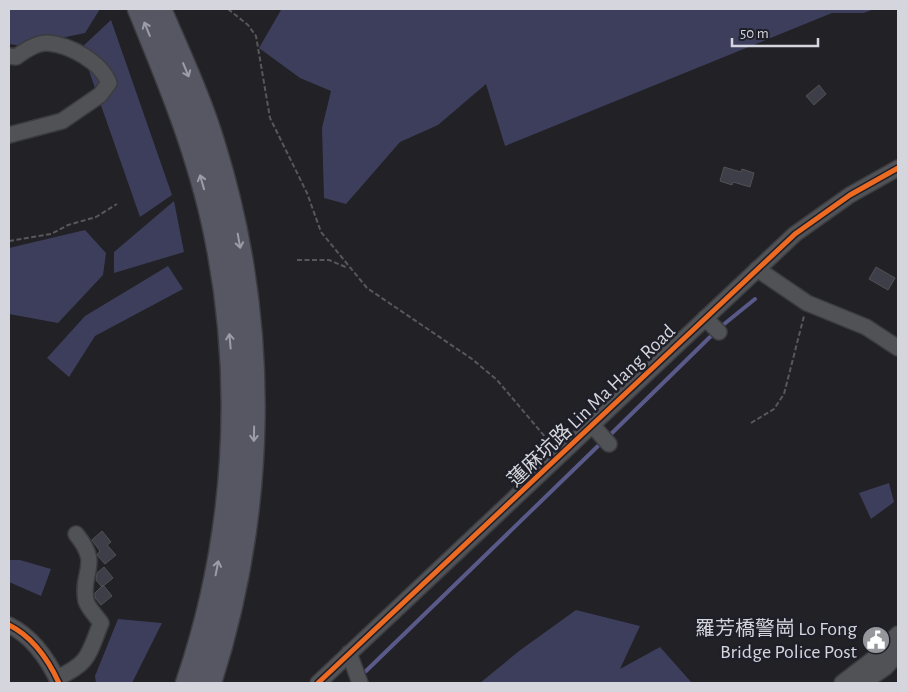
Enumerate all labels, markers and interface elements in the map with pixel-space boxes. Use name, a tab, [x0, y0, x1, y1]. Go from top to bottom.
scale bar	[732, 15, 818, 47]
one-way arrow	[142, 22, 151, 37]
text: 50 m	[740, 26, 769, 41]
one-way arrow	[183, 62, 192, 77]
one-way arrow	[197, 174, 206, 190]
one-way arrow	[234, 233, 244, 249]
street label: 蓮麻坑路 Lin Ma Hang Road	[504, 320, 679, 491]
one-way arrow	[225, 334, 235, 350]
one-way arrow	[249, 425, 259, 441]
one-way arrow	[213, 560, 223, 576]
place label: 羅芳橋警崗 Lo Fong Bridge Police Post	[695, 618, 858, 662]
public building icon: 羅芳橋警崗 Lo Fong Bridge Police Post	[861, 625, 891, 655]

